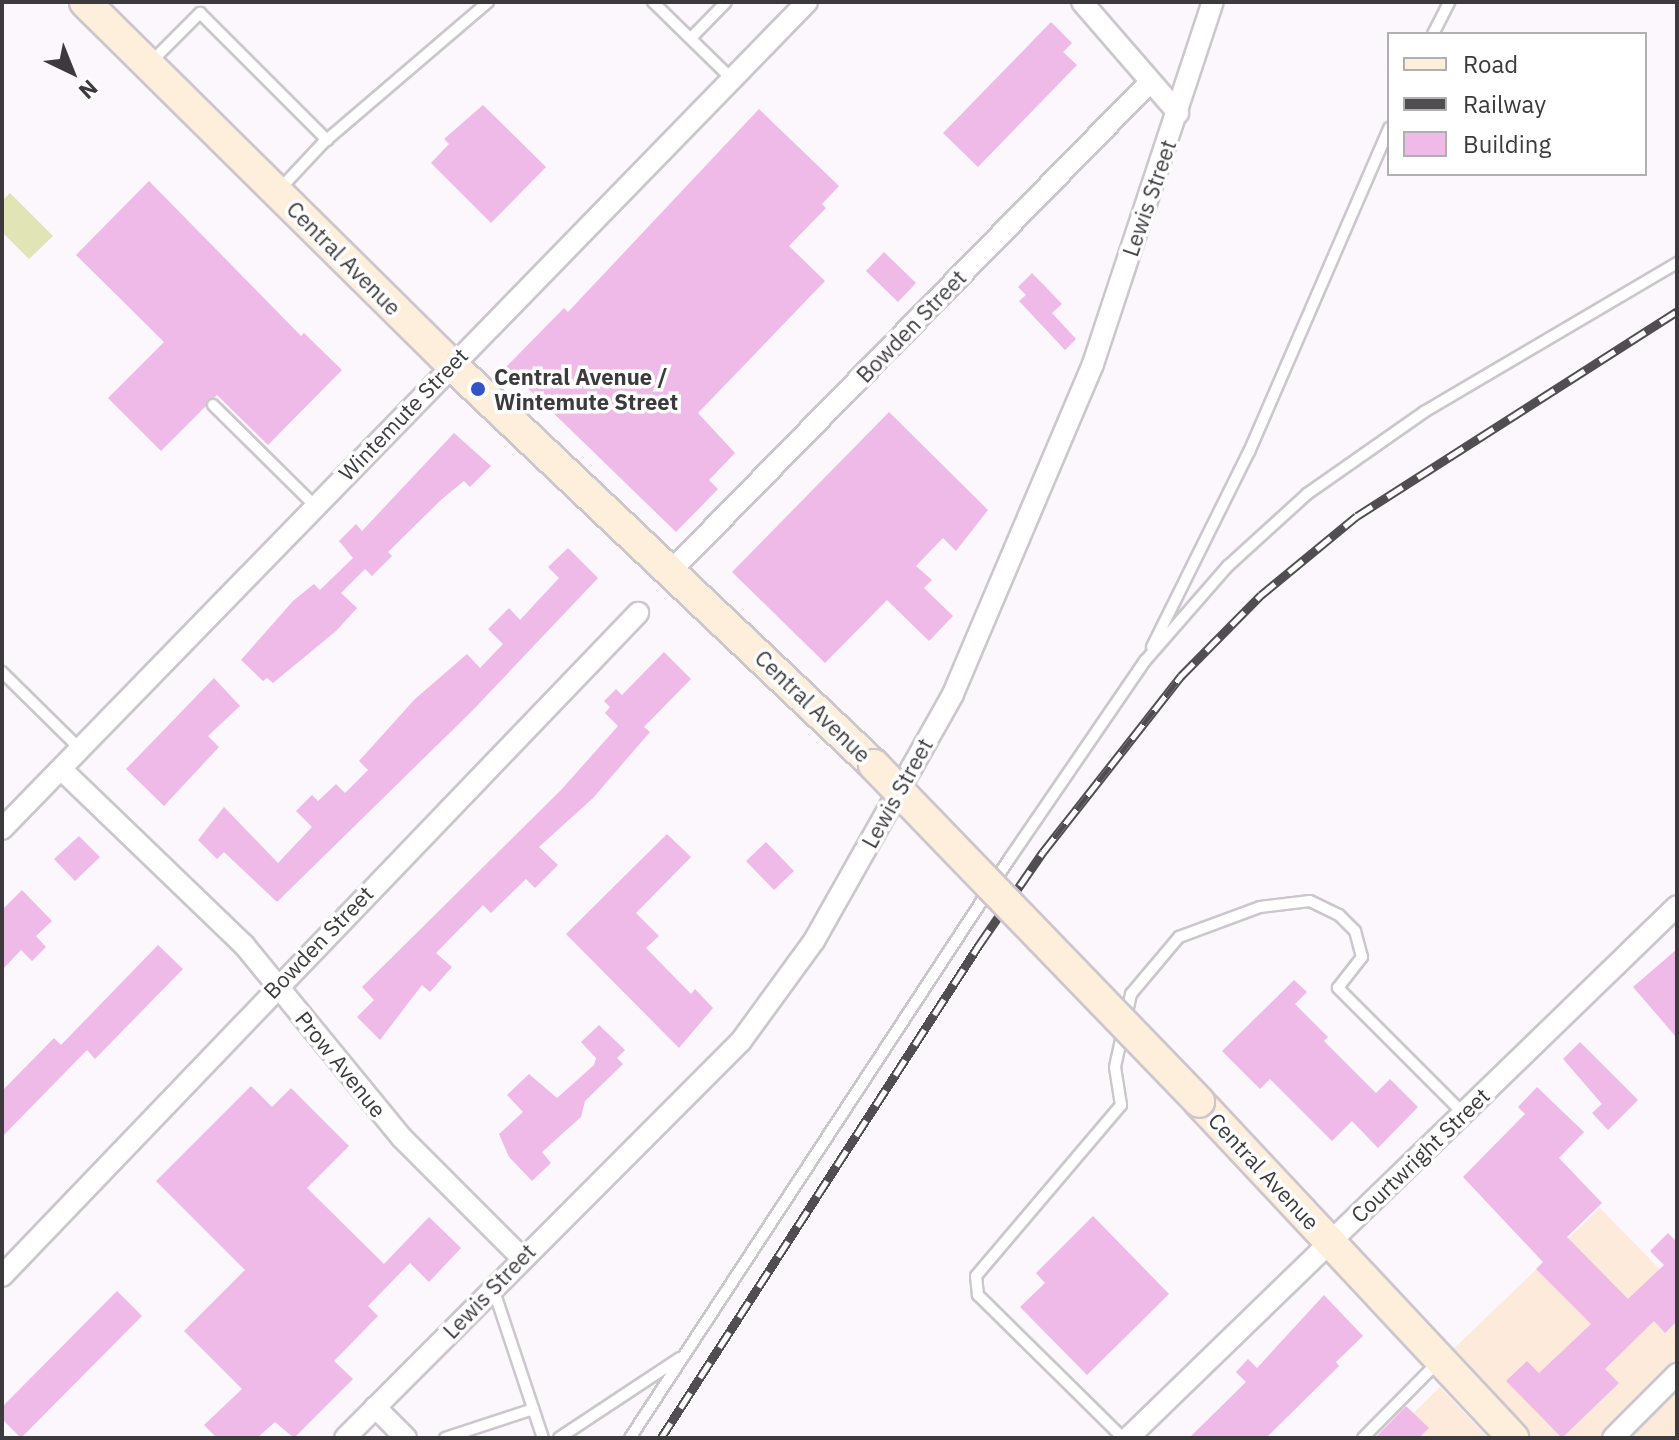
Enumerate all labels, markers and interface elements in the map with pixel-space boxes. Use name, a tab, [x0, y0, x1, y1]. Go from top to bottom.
north arrow	[32, 32, 112, 112]
legend	[1387, 32, 1647, 176]
text: Road	[1463, 48, 1518, 80]
text: N	[73, 74, 104, 106]
text: Railway	[1463, 88, 1546, 120]
text: Building	[1463, 128, 1551, 160]
street label: Lewis Street	[1117, 136, 1181, 260]
street label: Central Avenue	[282, 196, 406, 320]
street label: Bowden Street	[851, 264, 971, 388]
street label: Wintemute Street	[333, 342, 473, 486]
place label: Central Avenue / Wintemute Street	[494, 363, 678, 414]
marker: Central Avenue / Wintemute Street	[469, 380, 487, 398]
street label: Central Avenue	[750, 644, 876, 768]
street label: Lewis Street	[856, 734, 938, 852]
street label: Bowden Street	[258, 880, 378, 1004]
street label: Prow Avenue	[290, 1006, 392, 1122]
street label: Courtwright Street	[1345, 1082, 1495, 1228]
street label: Central Avenue	[1203, 1107, 1325, 1235]
street label: Lewis Street	[437, 1238, 541, 1344]

